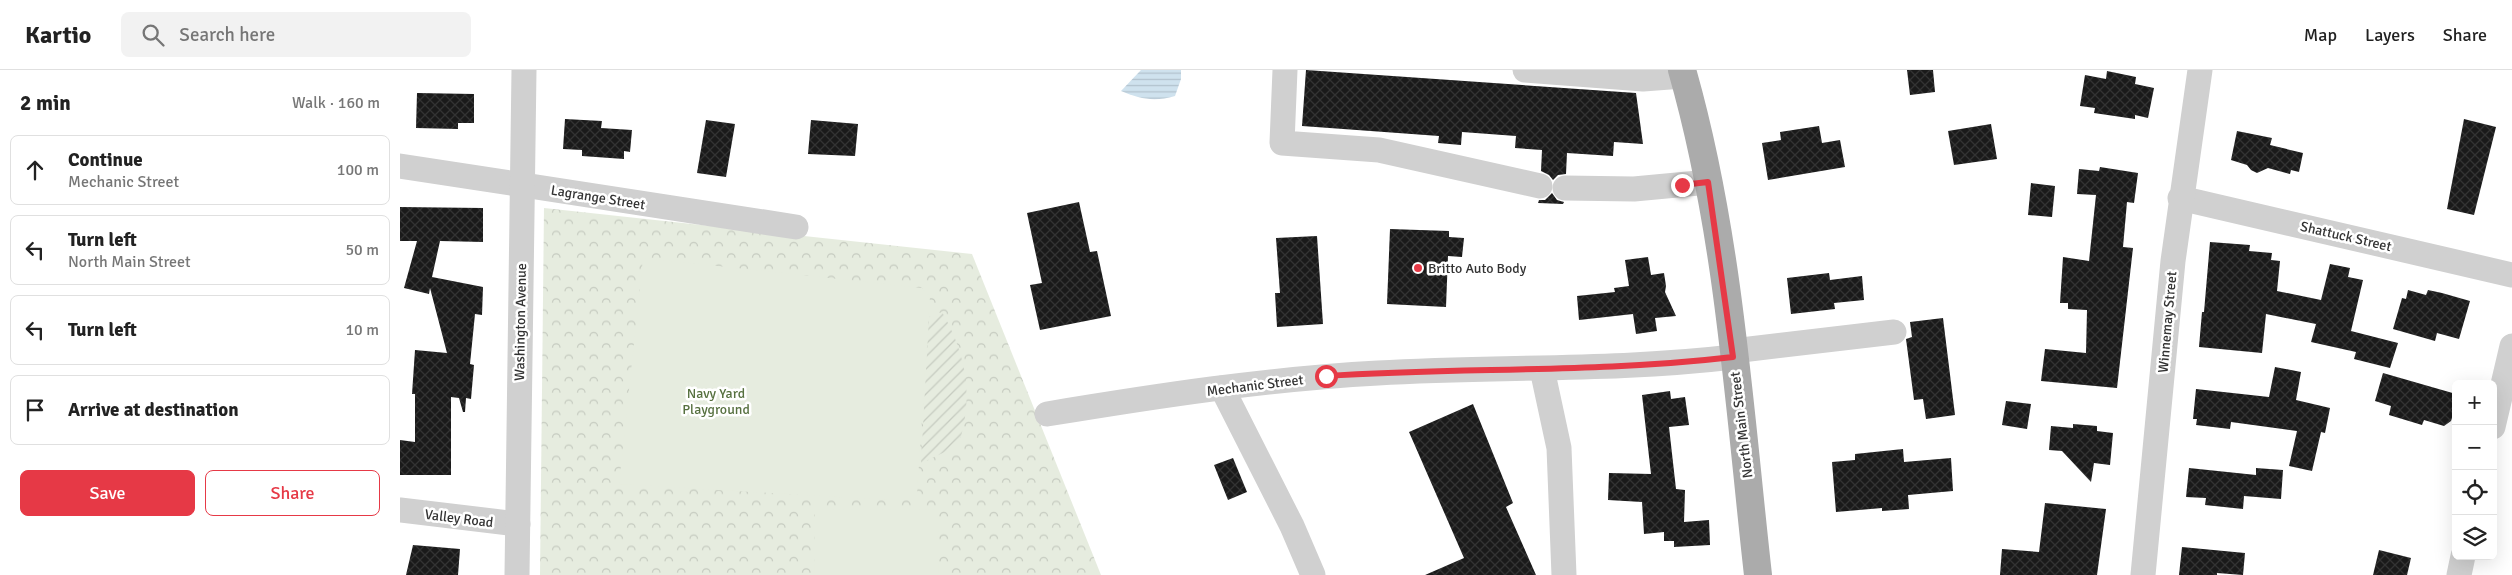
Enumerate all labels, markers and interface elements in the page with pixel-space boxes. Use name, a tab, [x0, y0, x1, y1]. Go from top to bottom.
search box	[121, 12, 471, 57]
text: Kartio	[25, 20, 91, 50]
icon: search	[139, 21, 167, 49]
text: Search here	[179, 23, 275, 47]
text: Map	[2304, 24, 2337, 46]
text: Layers	[2365, 24, 2415, 46]
text: Share	[2443, 24, 2487, 46]
text: 2 min	[20, 90, 71, 116]
text: Walk · 160 m	[292, 93, 380, 113]
text: Continue	[68, 148, 143, 172]
icon: ahead	[21, 156, 49, 184]
text: 100 m	[337, 160, 379, 180]
text: Mechanic Street	[68, 172, 179, 192]
route end	[1671, 174, 1694, 197]
street label: Lagrange Street	[550, 182, 646, 213]
street label: Shattuck Street	[2299, 218, 2393, 255]
text: Turn left	[68, 228, 137, 252]
icon: left	[21, 236, 49, 264]
text: 50 m	[345, 240, 379, 260]
text: North Main Street	[68, 252, 191, 272]
place label: Britto Auto Body	[1428, 260, 1527, 277]
marker: Britto Auto Body	[1412, 262, 1424, 274]
street label: Washington Avenue	[511, 263, 530, 381]
street label: Winnemay Street	[2155, 270, 2180, 374]
icon: left	[21, 316, 49, 344]
text: Turn left	[68, 318, 137, 342]
text: 10 m	[345, 320, 379, 340]
route start	[1315, 365, 1338, 388]
street label: Mechanic Street	[1206, 371, 1304, 400]
street label: North Main Street	[1727, 371, 1756, 479]
map controls	[2452, 380, 2497, 560]
button: +	[2452, 380, 2497, 425]
park label: Navy Yard Playground	[682, 385, 750, 418]
icon: arrive	[21, 396, 49, 424]
text: Arrive at destination	[68, 398, 239, 422]
button: −	[2452, 425, 2497, 470]
button: Save	[20, 470, 195, 516]
button: Share	[205, 470, 380, 516]
button: locate	[2452, 470, 2497, 515]
street label: Valley Road	[424, 506, 494, 531]
button: layers	[2452, 515, 2497, 560]

